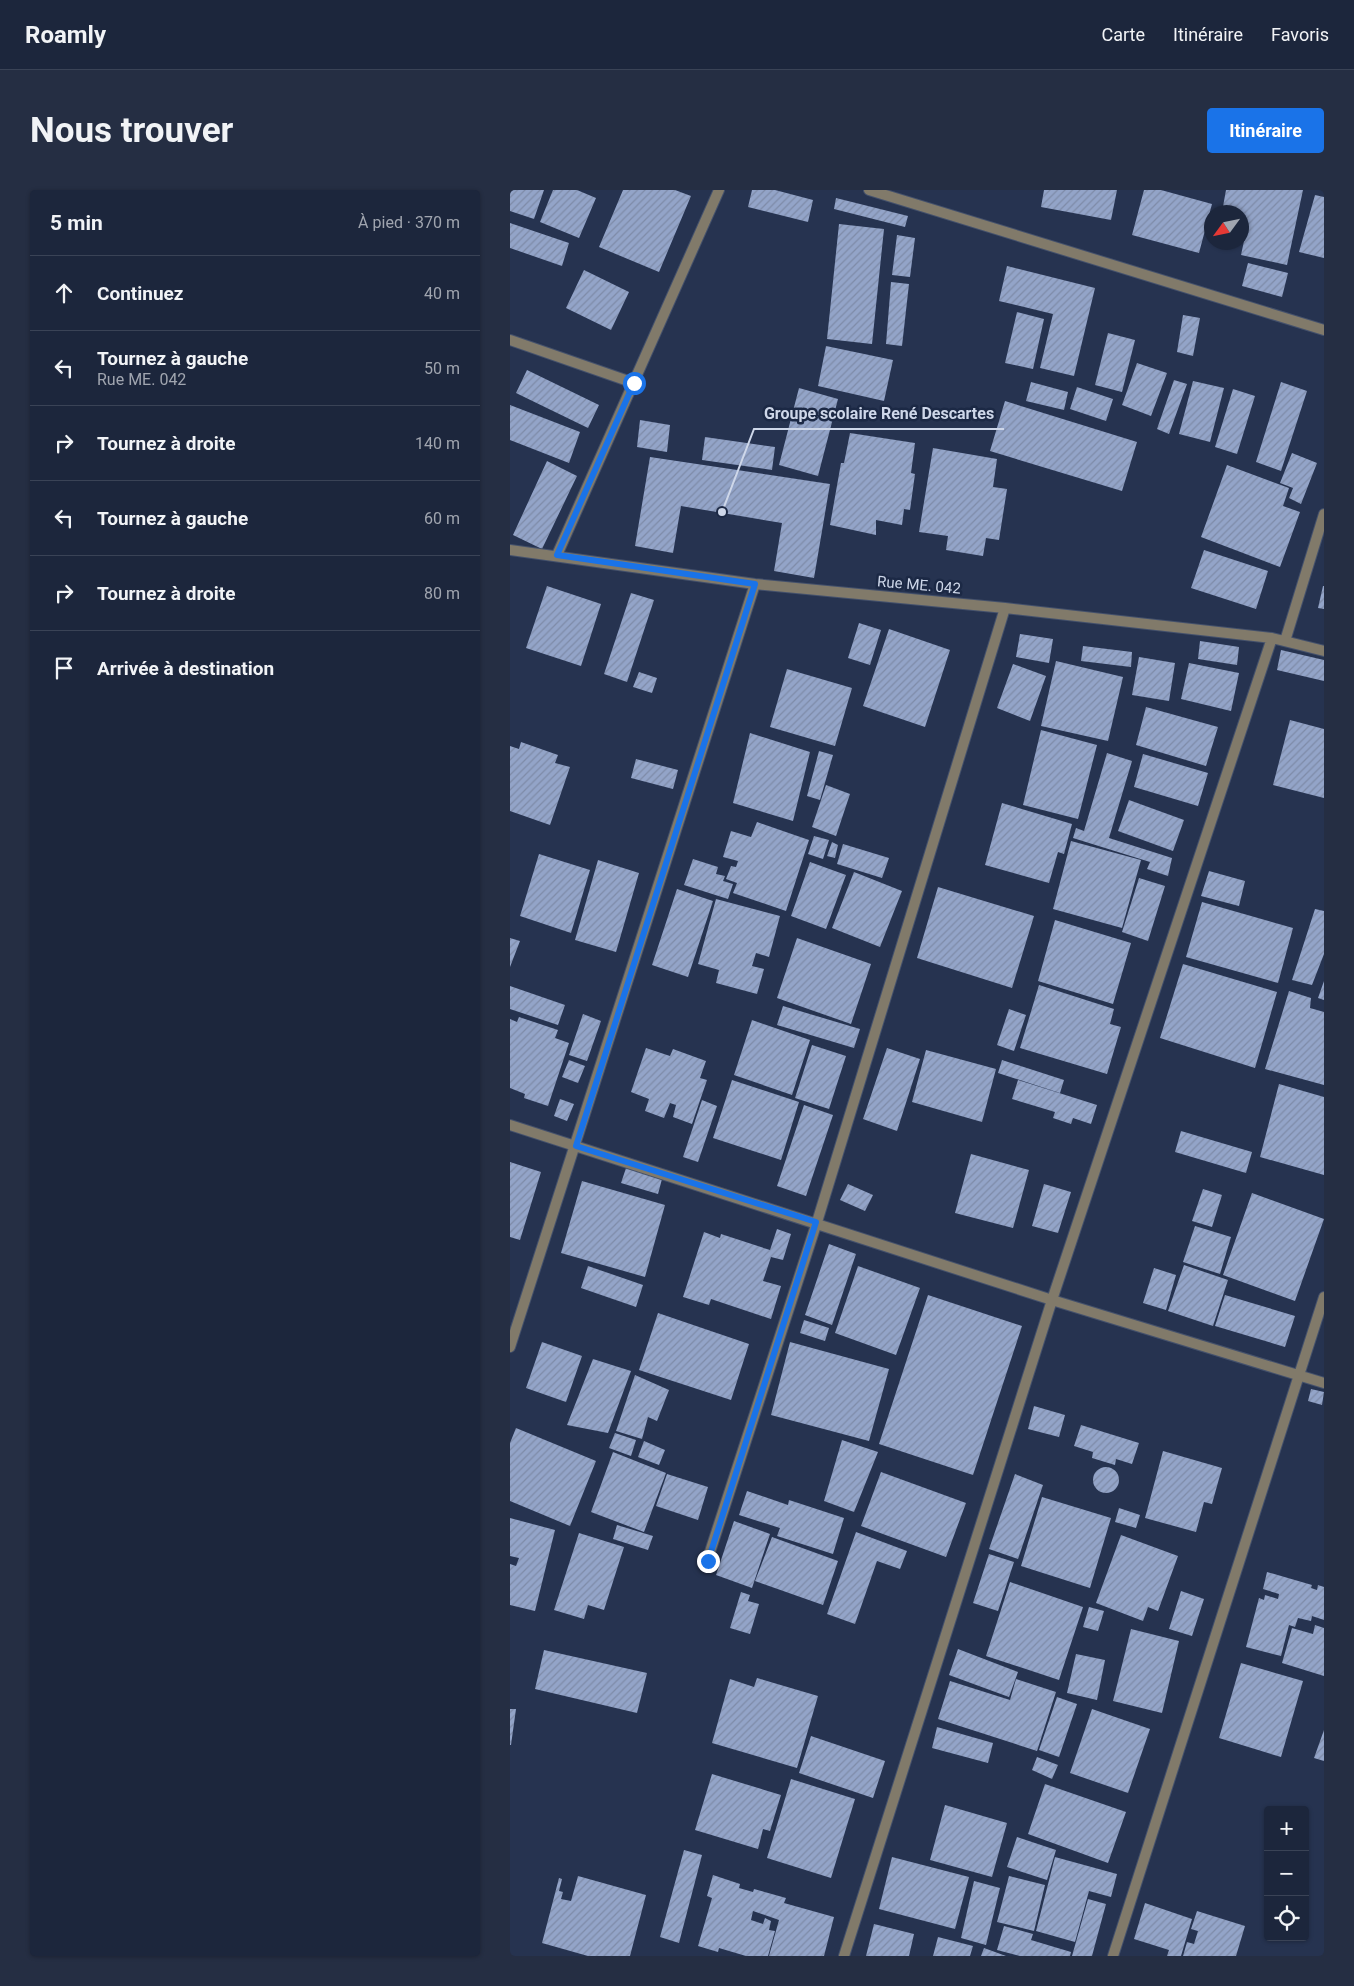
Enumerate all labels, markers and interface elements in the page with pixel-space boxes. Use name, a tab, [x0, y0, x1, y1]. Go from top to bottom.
text: Roamly	[25, 21, 106, 49]
text: Carte	[1102, 24, 1145, 45]
text: Itinéraire	[1173, 24, 1243, 45]
text: Favoris	[1271, 24, 1329, 45]
button: Itinéraire	[1207, 108, 1324, 153]
text: Nous trouver	[30, 110, 233, 151]
north arrow	[1204, 205, 1249, 250]
text: 5 min	[50, 211, 103, 235]
text: À pied · 370 m	[358, 213, 460, 232]
icon: ahead	[50, 279, 78, 307]
text: Continuez	[97, 282, 183, 305]
text: 40 m	[424, 284, 460, 303]
text: Tournez à gauche	[97, 347, 248, 370]
icon: left	[50, 354, 78, 382]
text: 50 m	[424, 359, 460, 378]
text: Rue ME. 042	[97, 370, 186, 389]
route start	[623, 372, 646, 395]
callout: Groupe scolaire René Descartes	[754, 398, 1004, 429]
text: Groupe scolaire René Descartes	[764, 404, 994, 423]
icon: right	[50, 429, 78, 457]
text: Tournez à droite	[97, 432, 236, 455]
text: 140 m	[415, 434, 460, 453]
icon: left	[50, 504, 78, 532]
text: Tournez à gauche	[97, 507, 248, 530]
text: 60 m	[424, 509, 460, 528]
street label: Rue ME. 042	[876, 572, 962, 598]
icon: right	[50, 579, 78, 607]
text: Tournez à droite	[97, 582, 236, 605]
text: 80 m	[424, 584, 460, 603]
icon: arrive	[50, 654, 78, 682]
text: Arrivée à destination	[97, 657, 274, 680]
route end	[697, 1550, 720, 1573]
map controls	[1264, 1806, 1309, 1941]
button: +	[1264, 1806, 1309, 1851]
button: −	[1264, 1851, 1309, 1896]
button: locate	[1264, 1896, 1309, 1941]

